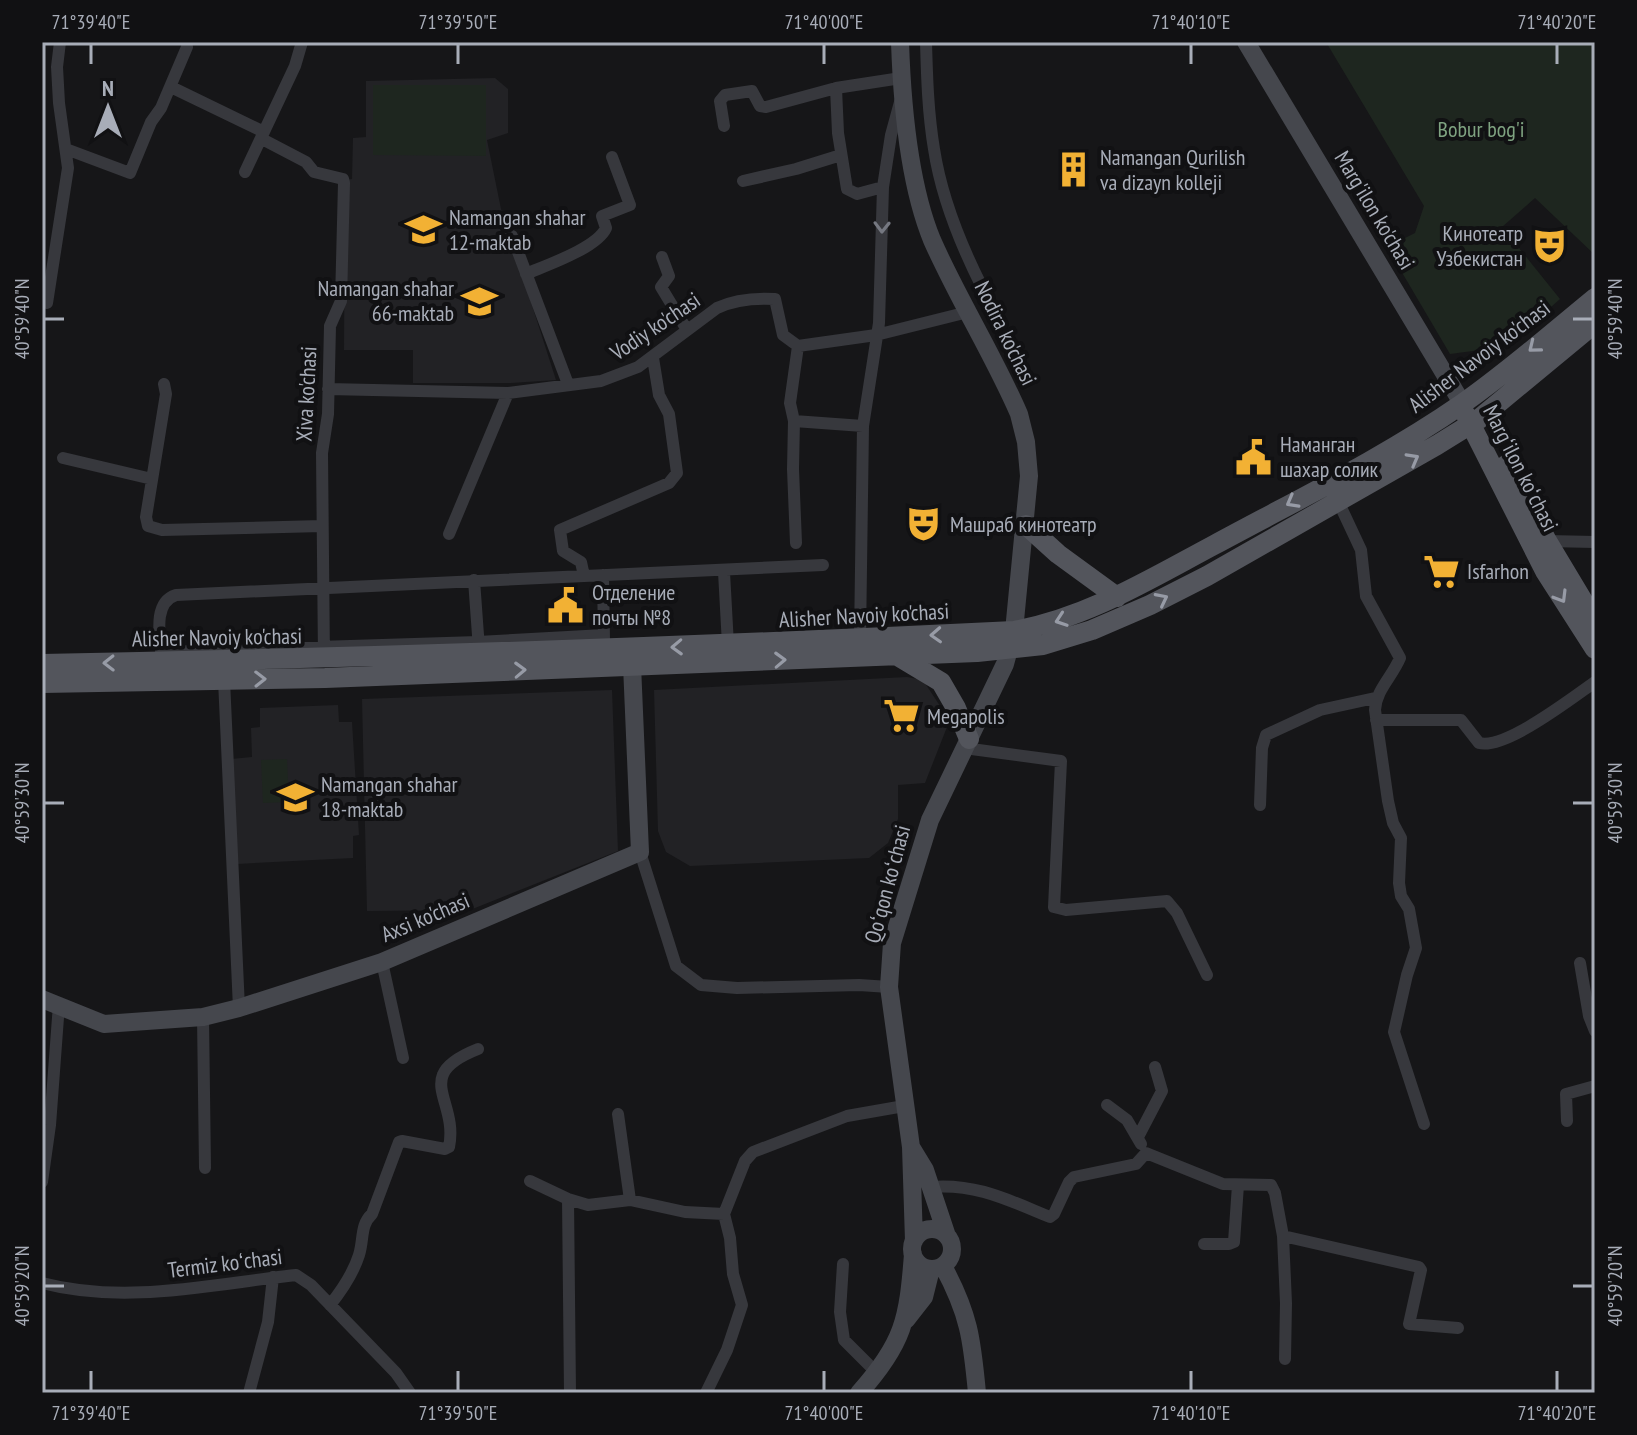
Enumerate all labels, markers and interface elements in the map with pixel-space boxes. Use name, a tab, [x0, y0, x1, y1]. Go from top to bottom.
text: 71°39'40"E	[52, 9, 130, 35]
text: 71°39'50"E	[419, 9, 497, 35]
text: 71°40'00"E	[785, 9, 863, 35]
text: 71°40'10"E	[1152, 9, 1230, 35]
text: 71°40'20"E	[1518, 9, 1596, 35]
north arrow	[68, 68, 148, 148]
text: N	[102, 74, 114, 102]
park label: Bobur bog'i	[1438, 115, 1524, 143]
place label: Namangan Qurilish va dizayn kolleji	[1100, 143, 1246, 196]
street label: Marg'ilon ko'chasi	[1329, 146, 1421, 274]
building icon: Namangan Qurilish va dizayn kolleji	[1055, 151, 1093, 189]
place label: Namangan shahar 12-maktab	[449, 203, 585, 256]
school or university icon: Namangan shahar 12-maktab	[404, 211, 442, 249]
place label: Кинотеатр Узбекистан	[1437, 219, 1523, 272]
one-way arrow	[873, 221, 890, 234]
theatre icon: Кинотеатр Узбекистан	[1530, 227, 1568, 265]
place label: Namangan shahar 66-maktab	[318, 274, 454, 327]
street label: Nodira ko'chasi	[969, 276, 1043, 390]
text: 40°59'40"N	[9, 279, 35, 359]
text: 40°59'40"N	[1602, 279, 1628, 359]
school or university icon: Namangan shahar 66-maktab	[461, 282, 499, 320]
street label: Vodiy ko'chasi	[604, 286, 705, 367]
street label: Alisher Navoiy ko'chasi	[1403, 294, 1555, 418]
one-way arrow	[1529, 337, 1543, 352]
street label: Xiva ko'chasi	[290, 346, 322, 442]
street label: Margʻilon koʻchasi	[1477, 400, 1565, 536]
place label: Наманган шахар солик	[1280, 430, 1379, 483]
public building icon: Наманган шахар солик	[1235, 438, 1273, 476]
one-way arrow	[1405, 453, 1419, 468]
one-way arrow	[1286, 493, 1301, 508]
theatre icon: Машраб кинотеатр	[905, 505, 943, 543]
place label: Машраб кинотеатр	[950, 510, 1097, 538]
supermarket icon: Isfarhon	[1422, 552, 1460, 590]
place label: Isfarhon	[1467, 557, 1529, 585]
place label: Отделение почты №8	[592, 578, 675, 631]
public building icon: Отделение почты №8	[547, 586, 585, 624]
one-way arrow	[1551, 588, 1567, 603]
one-way arrow	[1153, 593, 1168, 609]
street label: Alisher Navoiy ko'chasi	[778, 597, 950, 633]
one-way arrow	[1054, 610, 1068, 626]
street label: Alisher Navoiy ko'chasi	[132, 622, 302, 652]
one-way arrow	[929, 627, 942, 644]
one-way arrow	[670, 638, 683, 655]
one-way arrow	[774, 651, 787, 668]
one-way arrow	[102, 654, 115, 672]
one-way arrow	[514, 661, 527, 678]
one-way arrow	[254, 671, 267, 688]
supermarket icon: Megapolis	[882, 697, 920, 735]
place label: Megapolis	[927, 702, 1005, 730]
text: 40°59'30"N	[9, 763, 35, 843]
text: 40°59'30"N	[1602, 763, 1628, 843]
place label: Namangan shahar 18-maktab	[321, 770, 457, 823]
school or university icon: Namangan shahar 18-maktab	[276, 778, 314, 816]
street label: Qoʻqon koʻchasi	[858, 822, 916, 946]
street label: Axsi ko'chasi	[377, 886, 473, 948]
street label: Termiz koʻchasi	[166, 1242, 284, 1284]
text: 40°59'20"N	[9, 1246, 35, 1326]
text: 40°59'20"N	[1602, 1246, 1628, 1326]
text: 71°39'40"E	[52, 1400, 130, 1426]
text: 71°39'50"E	[419, 1400, 497, 1426]
text: 71°40'00"E	[785, 1400, 863, 1426]
text: 71°40'10"E	[1152, 1400, 1230, 1426]
text: 71°40'20"E	[1518, 1400, 1596, 1426]

